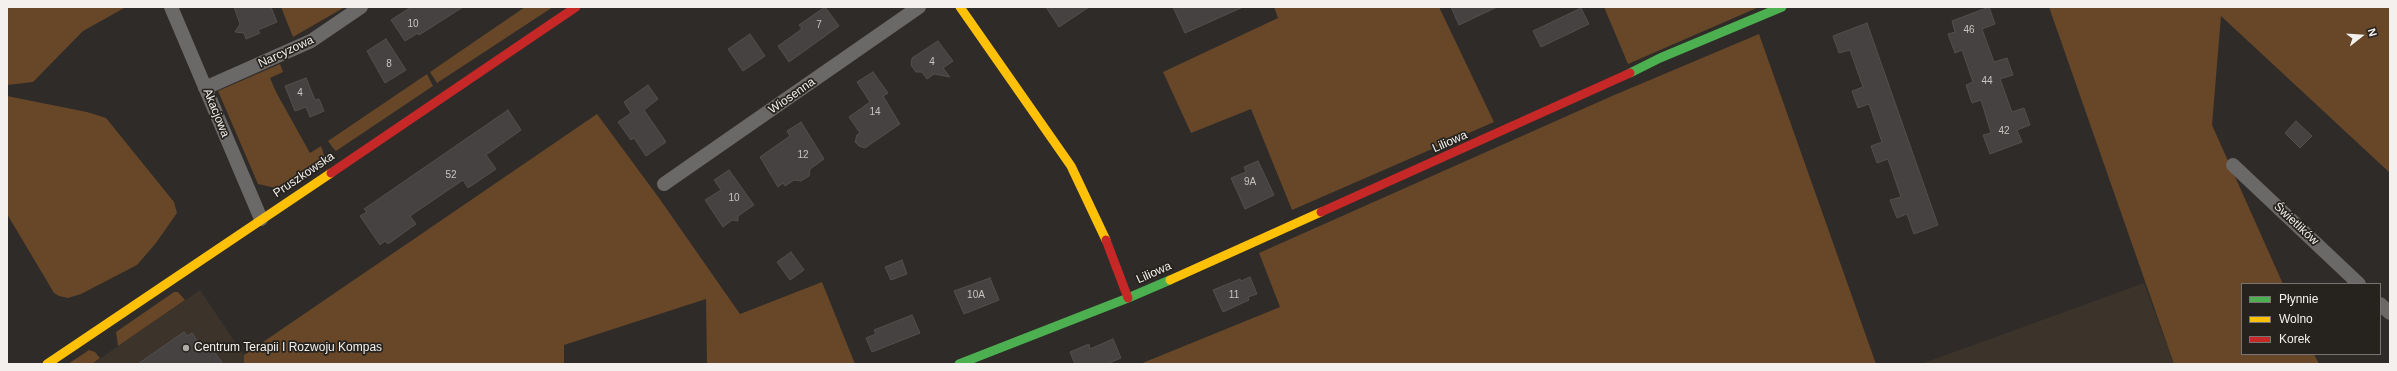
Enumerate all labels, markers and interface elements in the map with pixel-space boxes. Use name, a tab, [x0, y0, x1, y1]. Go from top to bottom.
north arrow	[2341, 16, 2381, 56]
house number: 10	[407, 18, 419, 30]
house number: 7	[816, 19, 822, 31]
house number: 46	[1963, 24, 1975, 36]
text: N	[2366, 27, 2379, 38]
street label: Narcyzowa	[256, 33, 316, 71]
house number: 4	[929, 56, 935, 68]
house number: 8	[386, 58, 392, 70]
street label: Wiosenna	[766, 75, 818, 117]
house number: 44	[1981, 75, 1993, 87]
street label: Akacjowa	[200, 86, 232, 140]
house number: 4	[297, 87, 303, 99]
house number: 14	[869, 106, 881, 118]
house number: 42	[1998, 125, 2010, 137]
street label: Liliowa	[1430, 128, 1470, 156]
street label: Pruszkowska	[271, 149, 337, 201]
house number: 12	[797, 149, 809, 161]
house number: 52	[445, 169, 457, 181]
house number: 9A	[1244, 176, 1256, 188]
house number: 10	[728, 192, 740, 204]
street label: Świetlików	[2271, 200, 2321, 248]
street label: Liliowa	[1134, 259, 1174, 287]
legend	[2241, 283, 2381, 355]
house number: 10A	[967, 289, 985, 301]
house number: 11	[1229, 289, 1239, 301]
text: Płynnie	[2279, 292, 2318, 306]
text: Wolno	[2279, 312, 2313, 326]
text: Korek	[2279, 332, 2310, 346]
place label: Centrum Terapii I Rozwoju Kompas	[194, 341, 382, 355]
marker: Centrum Terapii I Rozwoju Kompas	[181, 343, 191, 353]

